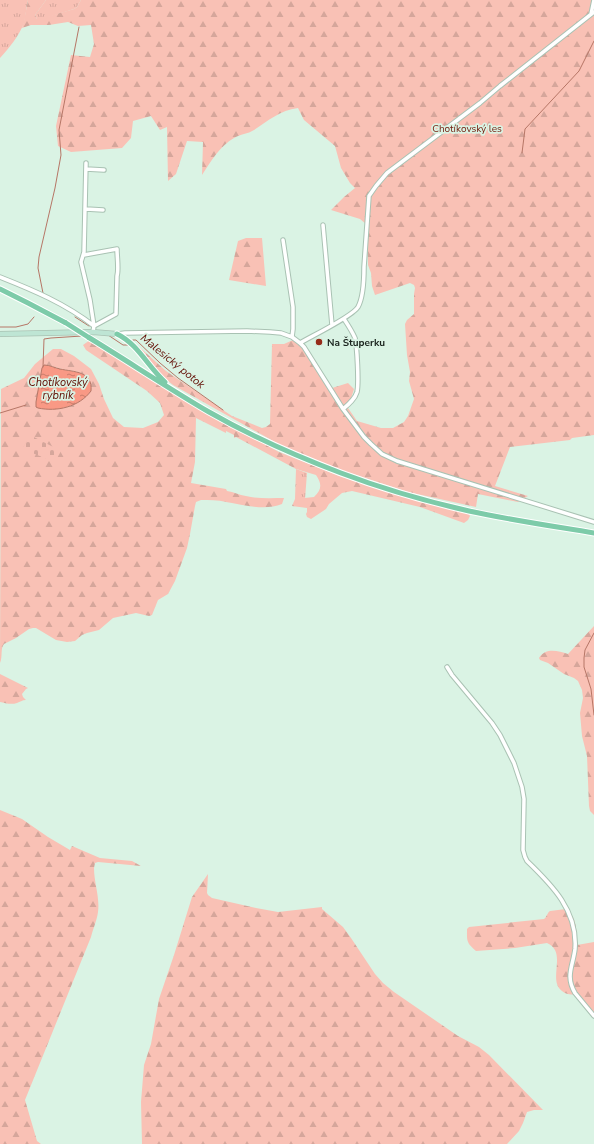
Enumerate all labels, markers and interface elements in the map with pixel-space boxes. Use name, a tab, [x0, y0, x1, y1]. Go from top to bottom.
park label: Chotíkovský les	[432, 122, 502, 136]
water label: Malesický potok	[137, 331, 208, 392]
place label: Na Štuperku	[327, 336, 385, 350]
marker: Na Štuperku	[314, 337, 324, 347]
water label: Chotíkovský rybník	[28, 375, 88, 403]

